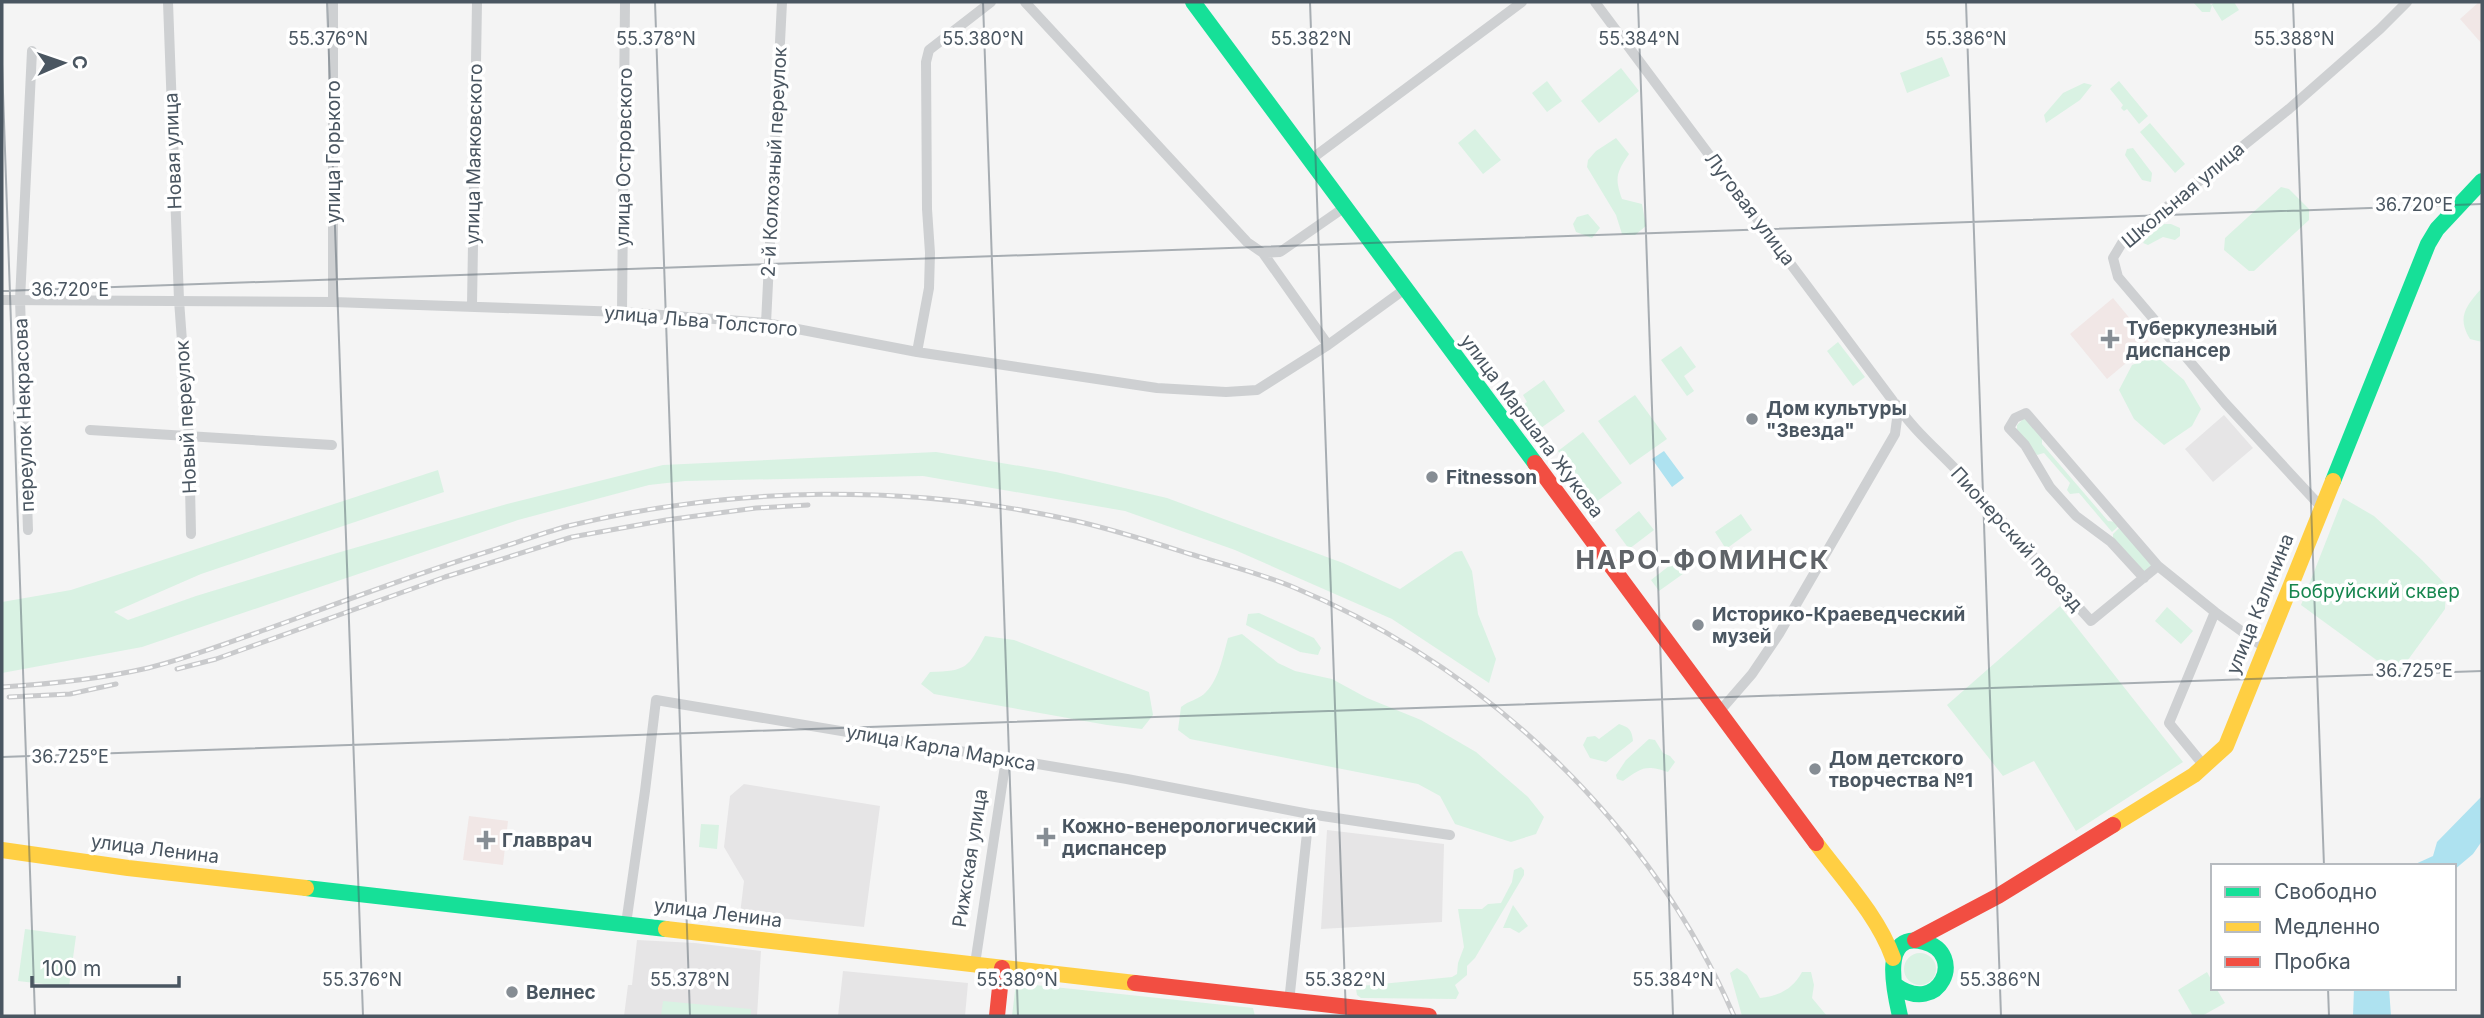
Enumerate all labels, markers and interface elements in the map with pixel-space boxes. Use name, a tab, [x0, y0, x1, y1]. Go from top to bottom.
north arrow	[28, 28, 98, 98]
text: 55.376°N	[288, 28, 368, 49]
text: 55.378°N	[616, 28, 696, 49]
text: 55.380°N	[942, 28, 1024, 49]
text: 55.382°N	[1270, 28, 1352, 49]
text: 55.384°N	[1598, 28, 1680, 49]
text: 55.386°N	[1925, 28, 2007, 49]
text: 55.388°N	[2254, 28, 2335, 49]
street label: 2-й Колхозный переулок	[756, 45, 792, 278]
text: С	[68, 55, 91, 70]
street label: улица Маяковского	[461, 63, 487, 245]
street label: улица Островского	[611, 67, 637, 247]
street label: улица Горького	[322, 80, 345, 224]
street label: Новая улица	[159, 92, 187, 210]
street label: Школьная улица	[2117, 137, 2249, 253]
street label: Луговая улица	[1700, 148, 1800, 270]
text: 36.720°E	[2375, 194, 2453, 215]
text: 36.720°E	[31, 279, 109, 300]
street label: улица Льва Толстого	[603, 301, 799, 341]
place label: Туберкулезный диспансер	[2126, 317, 2277, 362]
street label: переулок Некрасова	[9, 318, 39, 512]
marker: Туберкулезный диспансер	[2100, 329, 2120, 349]
street label: улица Маршала Жукова	[1456, 330, 1608, 522]
street label: Новый переулок	[170, 339, 202, 494]
place label: Дом культуры "Звезда"	[1766, 397, 1907, 442]
marker: Дом культуры "Звезда"	[1744, 411, 1760, 427]
street label: Пионерский проезд	[1946, 462, 2088, 616]
place label: Fitnesson	[1446, 466, 1537, 489]
marker: Fitnesson	[1424, 469, 1440, 485]
street label: улица Калинина	[2221, 530, 2299, 678]
district label: НАРО-ФОМИНСК	[1575, 544, 1831, 575]
park label: Бобруйский сквер	[2288, 580, 2460, 603]
place label: Историко-Краеведческий музей	[1712, 603, 1965, 648]
marker: Историко-Краеведческий музей	[1690, 617, 1706, 633]
text: 36.725°E	[2375, 660, 2453, 681]
street label: улица Карла Маркса	[844, 720, 1038, 776]
text: 36.725°E	[31, 746, 109, 767]
place label: Дом детского творчества №1	[1829, 747, 1973, 792]
marker: Дом детского творчества №1	[1807, 761, 1823, 777]
street label: Рижская улица	[948, 787, 992, 929]
place label: Кожно-венерологический диспансер	[1062, 815, 1316, 860]
marker: Кожно-венерологический диспансер	[1036, 827, 1056, 847]
place label: Главврач	[502, 829, 592, 852]
street label: улица Ленина	[90, 830, 220, 868]
marker: Главврач	[476, 830, 496, 850]
legend	[2211, 864, 2456, 990]
text: Свободно	[2274, 879, 2377, 904]
street label: улица Ленина	[653, 894, 783, 932]
text: Медленно	[2274, 914, 2380, 939]
scale bar	[32, 944, 178, 988]
text: Пробка	[2274, 949, 2351, 974]
text: 100 m	[42, 956, 101, 981]
text: 55.376°N	[322, 969, 402, 990]
text: 55.378°N	[650, 969, 730, 990]
text: 55.380°N	[976, 969, 1058, 990]
text: 55.382°N	[1304, 969, 1386, 990]
text: 55.384°N	[1632, 969, 1714, 990]
text: 55.386°N	[1959, 969, 2041, 990]
place label: Велнес	[526, 981, 596, 1004]
marker: Велнес	[504, 984, 520, 1000]

